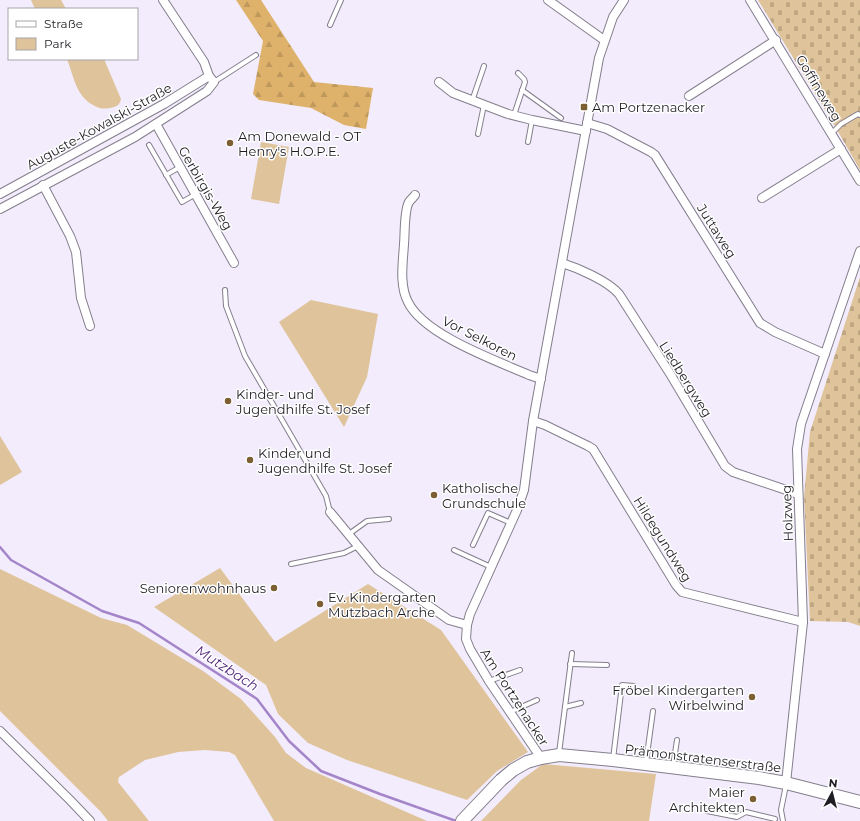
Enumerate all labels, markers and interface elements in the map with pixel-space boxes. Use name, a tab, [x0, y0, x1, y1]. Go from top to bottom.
legend	[8, 8, 138, 60]
text: Straße	[44, 16, 83, 31]
text: Park	[44, 36, 72, 51]
street label: Goffineweg	[793, 52, 845, 124]
street label: Auguste-Kowalski-Straße	[24, 79, 175, 173]
place label: Am Portzenacker	[592, 99, 705, 115]
marker: Am Portzenacker	[579, 102, 589, 112]
place label: Am Donewald - OT Henry's H.O.P.E.	[238, 128, 362, 159]
marker: Am Donewald - OT Henry's H.O.P.E.	[225, 138, 235, 148]
street label: Gerbirgis-Weg	[176, 143, 236, 233]
street label: Juttaweg	[694, 200, 740, 261]
street label: Vor Selkoren	[440, 312, 520, 364]
street label: Liedbergweg	[656, 338, 716, 420]
place label: Kinder- und Jugendhilfe St. Josef	[235, 386, 370, 417]
marker: Kinder- und Jugendhilfe St. Josef	[223, 396, 233, 406]
place label: Kinder und Jugendhilfe St. Josef	[257, 445, 392, 476]
marker: Kinder und Jugendhilfe St. Josef	[245, 455, 255, 465]
place label: Katholische Grundschule	[442, 480, 526, 511]
street label: Holzweg	[778, 484, 796, 542]
marker: Katholische Grundschule	[429, 490, 439, 500]
street label: Hildegundweg	[630, 493, 696, 585]
place label: Seniorenwohnhaus	[140, 580, 266, 596]
marker: Seniorenwohnhaus	[269, 583, 279, 593]
place label: Ev. Kindergarten Mutzbach Arche	[328, 589, 436, 620]
marker: Ev. Kindergarten Mutzbach Arche	[315, 599, 325, 609]
water label: Mutzbach	[192, 641, 262, 695]
street label: Am Portzenacker	[477, 645, 553, 749]
place label: Fröbel Kindergarten Wirbelwind	[612, 682, 744, 713]
marker: Fröbel Kindergarten Wirbelwind	[747, 692, 757, 702]
street label: Prämonstratenserstraße	[624, 740, 782, 776]
north arrow	[812, 773, 852, 813]
text: N	[828, 776, 838, 791]
place label: Maier Architekten	[669, 784, 745, 815]
marker: Maier Architekten	[748, 794, 758, 804]

